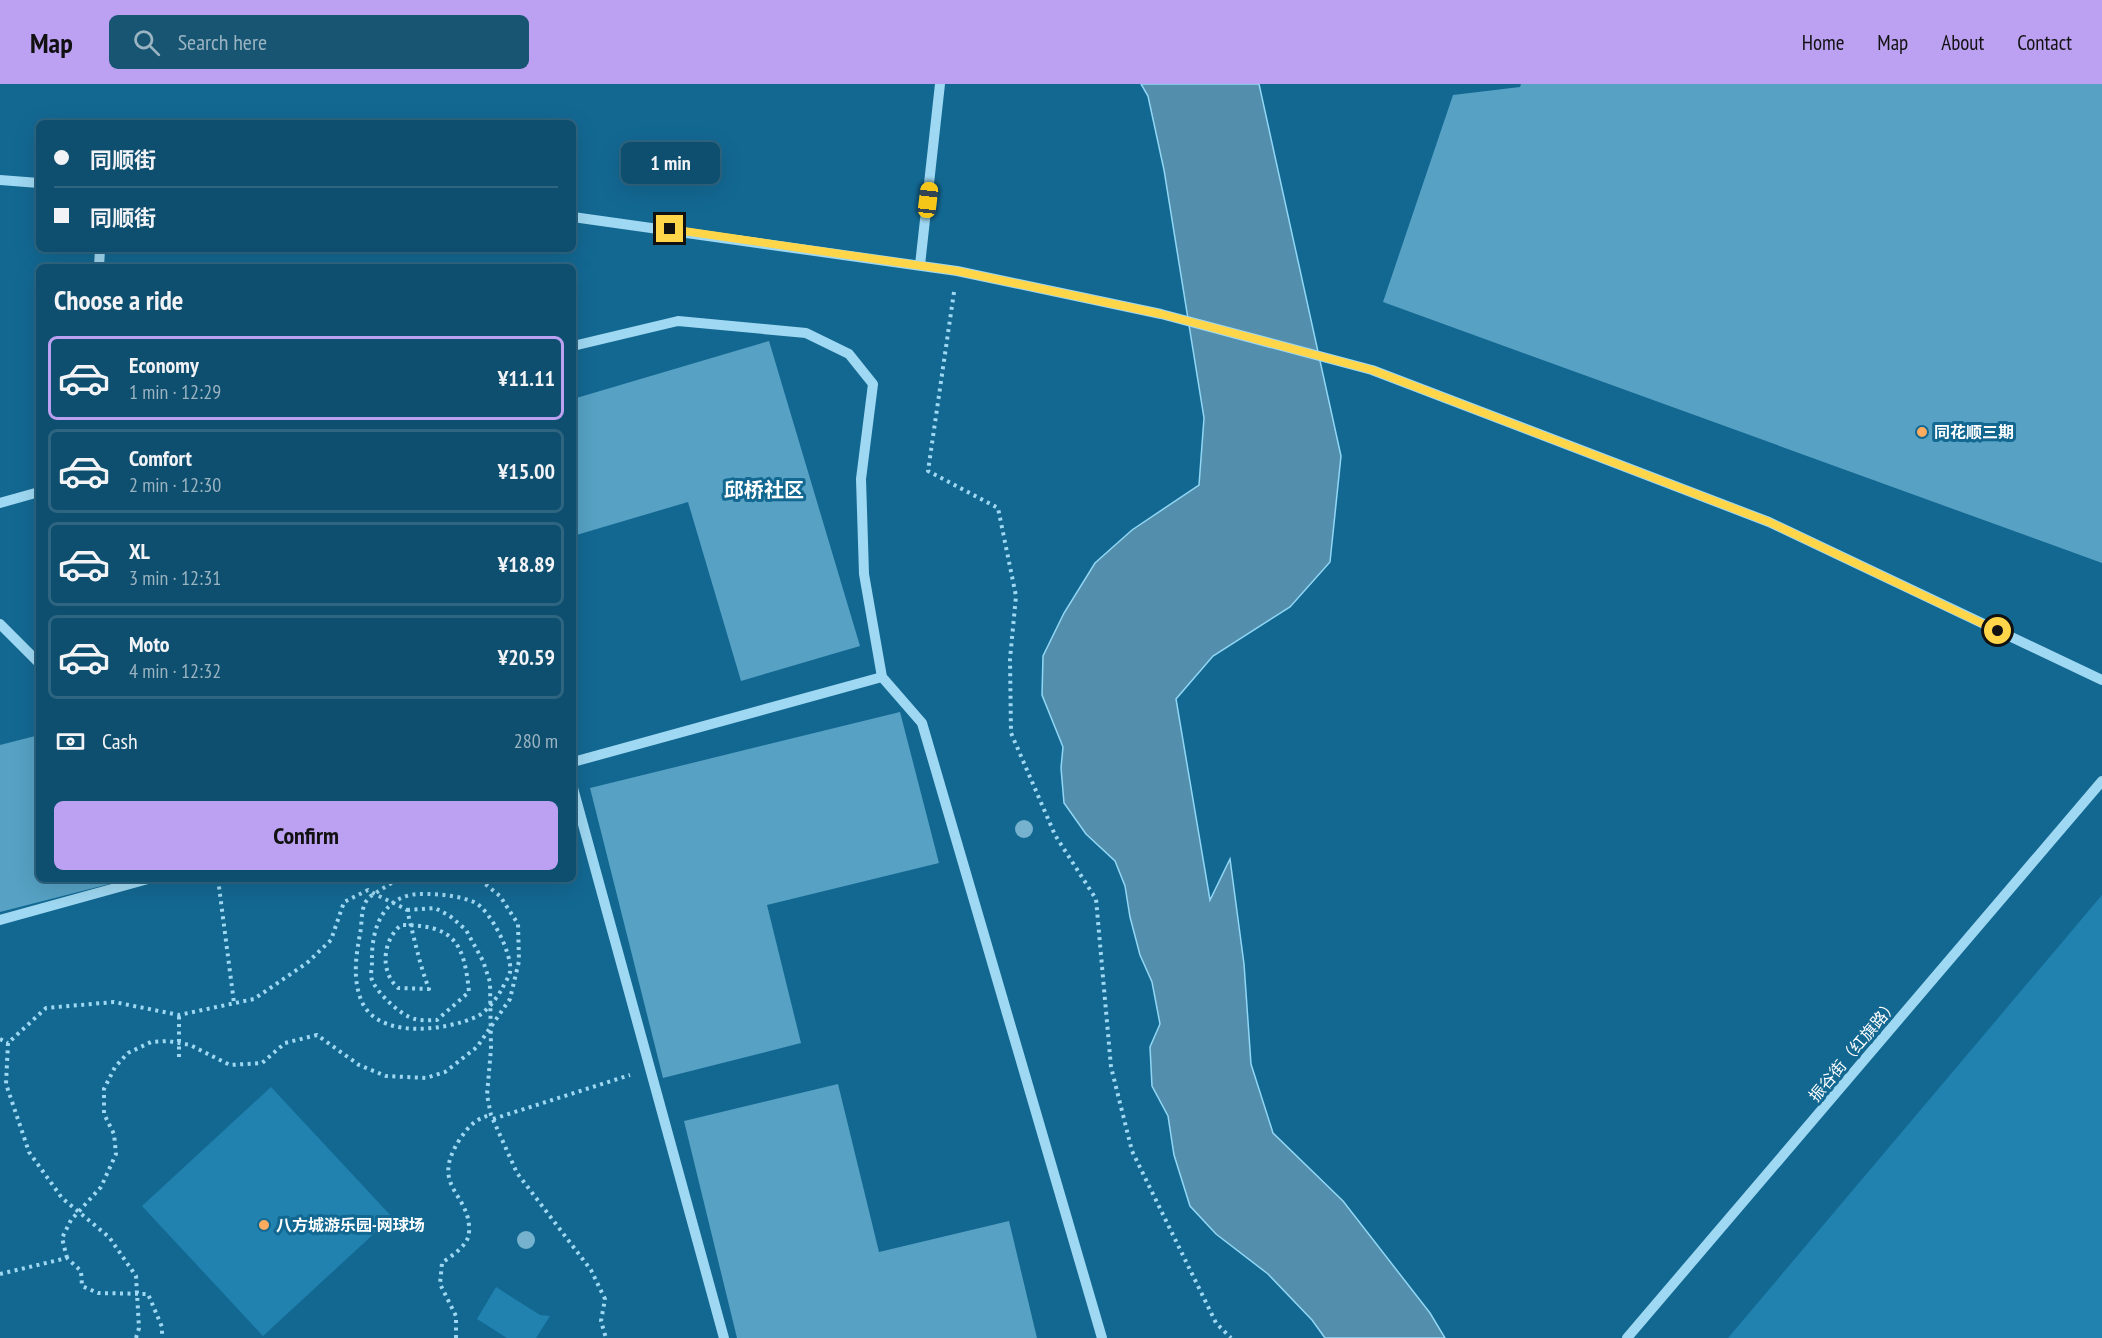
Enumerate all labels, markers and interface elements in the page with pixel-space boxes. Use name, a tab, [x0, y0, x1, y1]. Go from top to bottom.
search box	[109, 15, 529, 69]
text: Map	[30, 24, 73, 61]
icon: search	[130, 26, 163, 59]
text: Search here	[178, 28, 267, 56]
text: Home	[1802, 29, 1844, 56]
text: Map	[1877, 29, 1908, 56]
text: About	[1941, 29, 1984, 56]
text: Contact	[2017, 29, 2072, 56]
callout: 1 min	[620, 142, 720, 184]
text: 同顺街	[90, 146, 156, 174]
text: 1 min	[650, 150, 691, 176]
car	[917, 181, 939, 219]
text: 同顺街	[90, 204, 156, 232]
route end	[656, 215, 683, 242]
text: Choose a ride	[54, 283, 183, 317]
icon: car	[57, 351, 111, 405]
text: Economy	[129, 351, 199, 379]
text: ¥11.11	[498, 364, 555, 392]
text: 1 min · 12:29	[129, 379, 221, 405]
place label: 同花顺三期	[1934, 422, 2014, 442]
marker: 同花顺三期	[1915, 425, 1929, 439]
icon: car	[57, 444, 111, 498]
text: Comfort	[129, 444, 192, 472]
text: ¥15.00	[498, 457, 555, 485]
text: 2 min · 12:30	[129, 472, 221, 498]
district label: 邱桥社区	[724, 477, 804, 503]
icon: car	[57, 537, 111, 591]
text: XL	[129, 537, 150, 565]
text: ¥18.89	[498, 550, 555, 578]
text: 3 min · 12:31	[129, 565, 221, 591]
route start	[1984, 617, 2011, 644]
icon: car	[57, 630, 111, 684]
text: Moto	[129, 630, 170, 658]
text: ¥20.59	[498, 643, 555, 671]
text: 4 min · 12:32	[129, 658, 221, 684]
icon: cash	[54, 725, 87, 758]
text: Cash	[102, 727, 138, 755]
text: 280 m	[514, 728, 558, 754]
button: Confirm	[54, 801, 558, 870]
street label: 振谷街（红旗路）	[1804, 995, 1902, 1105]
place label: 八方城游乐园-网球场	[276, 1215, 425, 1235]
marker: 八方城游乐园-网球场	[257, 1218, 271, 1232]

